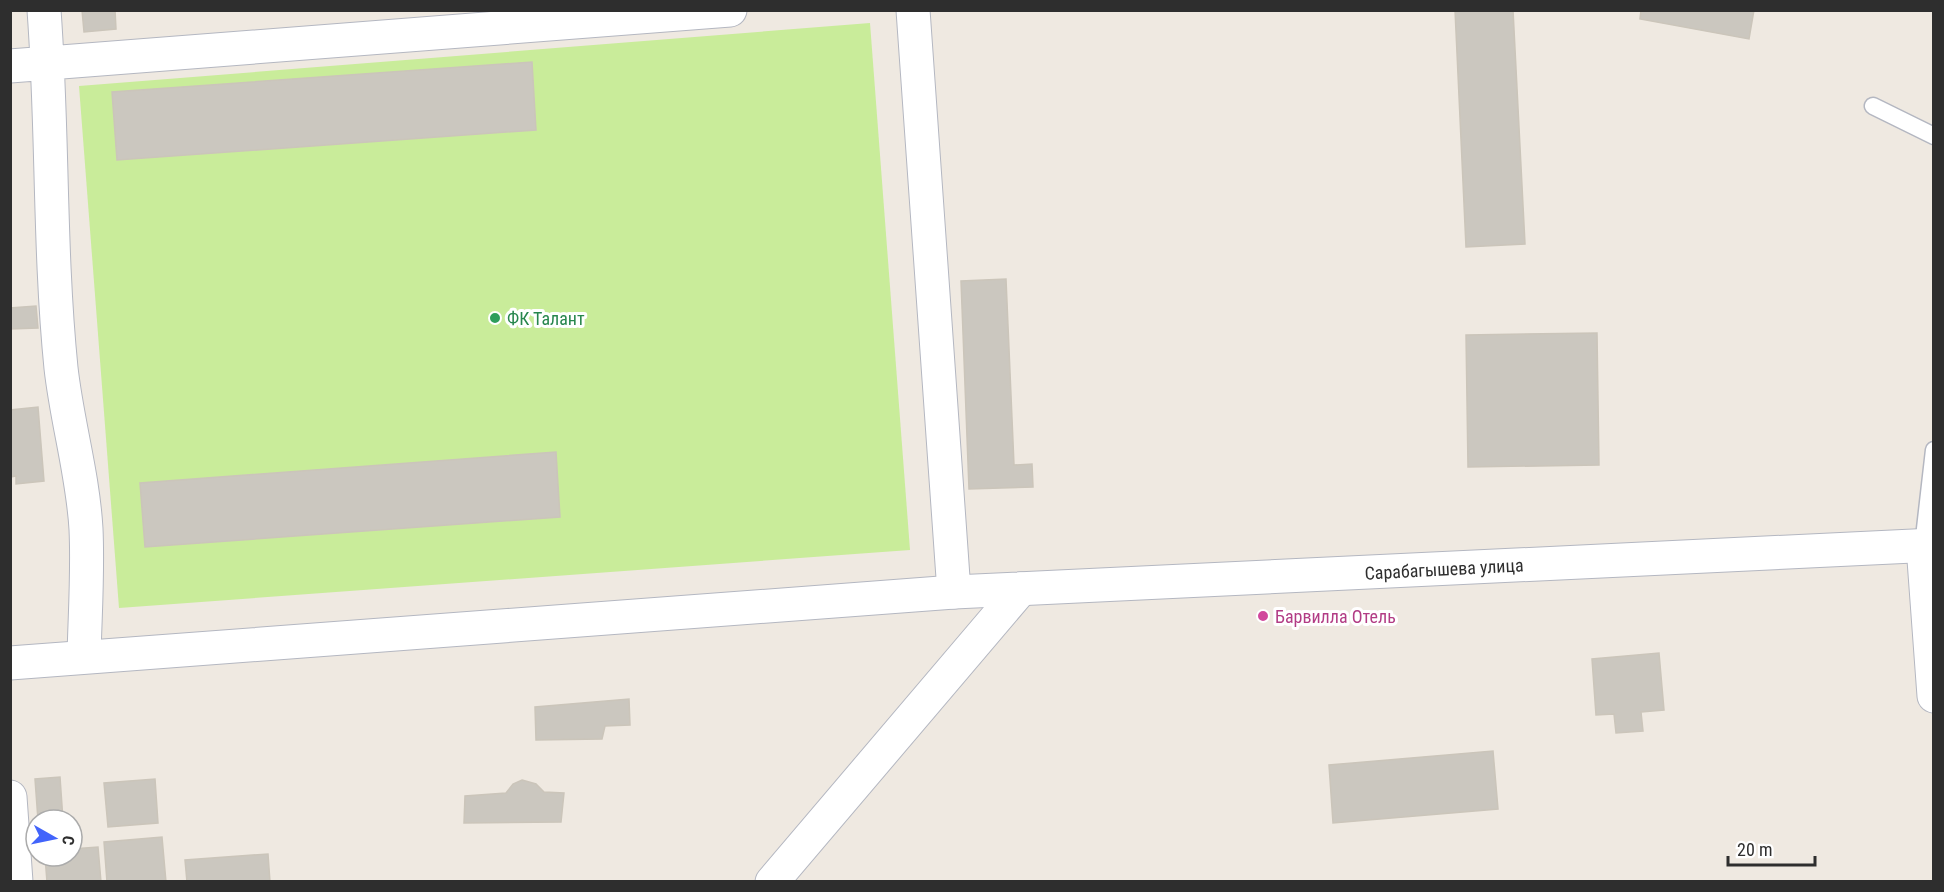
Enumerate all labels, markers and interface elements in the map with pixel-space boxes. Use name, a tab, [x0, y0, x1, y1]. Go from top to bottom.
place label: ФК Талант	[507, 308, 585, 329]
marker: ФК Талант	[488, 311, 502, 325]
street label: Сарабагышева улица	[1364, 554, 1524, 584]
place label: Барвилла Отель	[1275, 606, 1396, 627]
marker: Барвилла Отель	[1256, 609, 1270, 623]
north arrow	[24, 808, 84, 868]
scale bar	[1728, 829, 1815, 867]
text: С	[58, 834, 78, 846]
text: 20 m	[1737, 839, 1772, 860]

